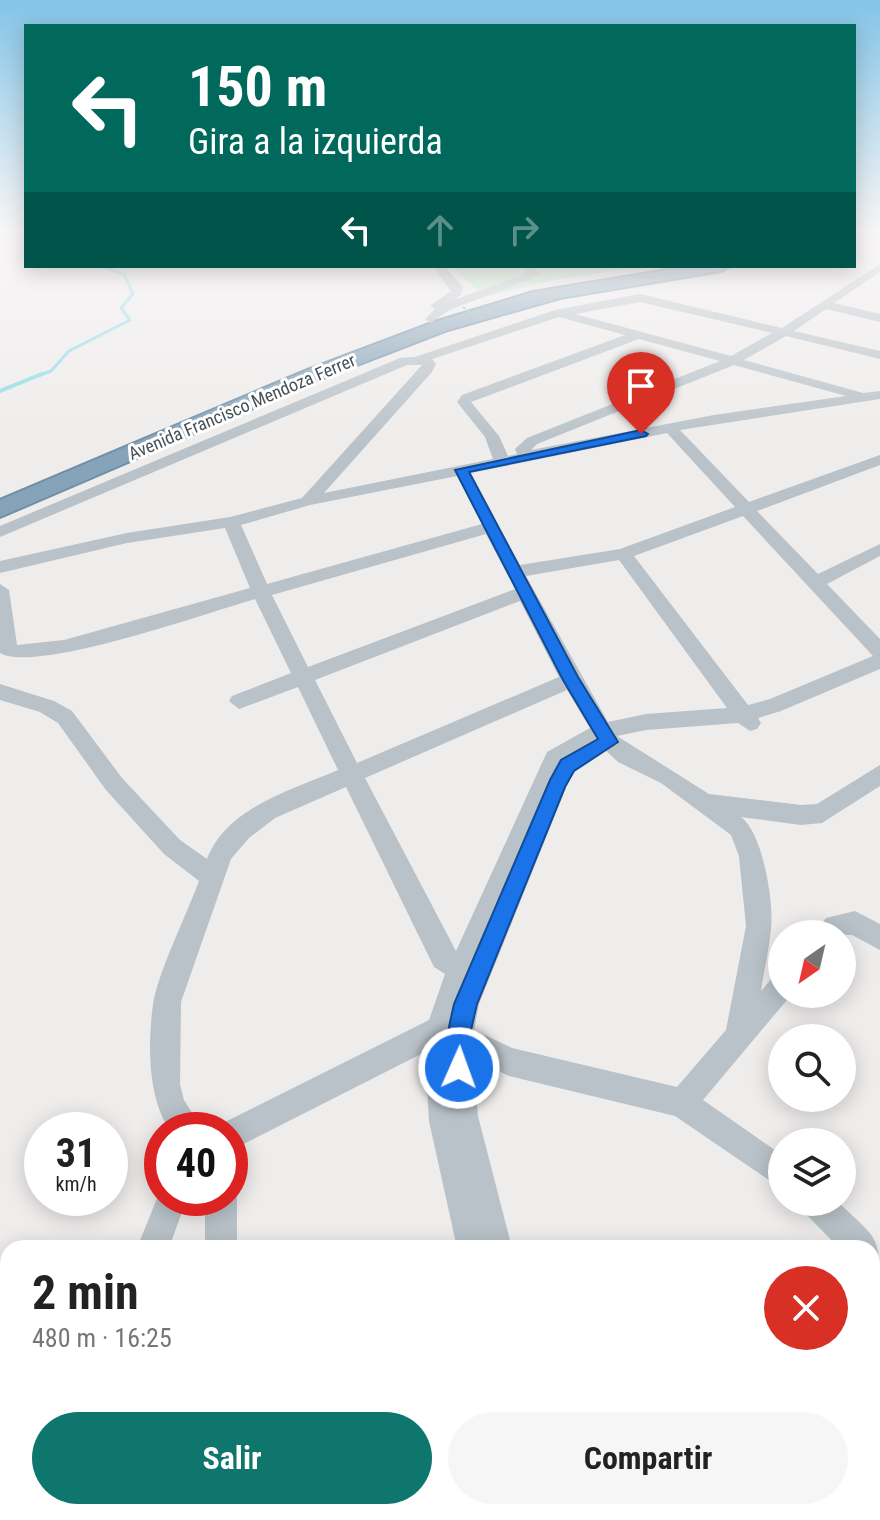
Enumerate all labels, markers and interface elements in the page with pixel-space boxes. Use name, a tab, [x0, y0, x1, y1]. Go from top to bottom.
text: 150 m	[188, 54, 327, 120]
icon: left	[56, 56, 160, 160]
text: Gira a la izquierda	[188, 121, 443, 163]
icon: left	[334, 208, 378, 252]
icon: ahead	[418, 208, 462, 252]
icon: right	[502, 208, 546, 252]
street label: Avenida Francisco Mendoza Ferrer	[125, 349, 359, 464]
pin	[607, 352, 675, 434]
icon: arrive	[619, 364, 663, 408]
north arrow	[768, 920, 856, 1008]
map controls	[768, 920, 856, 1216]
button: search	[768, 1024, 856, 1112]
position arrow	[417, 1026, 501, 1110]
speed limit sign: 40	[144, 1112, 248, 1216]
button: layers	[768, 1128, 856, 1216]
text: 31	[56, 1130, 96, 1177]
text: km/h	[55, 1172, 97, 1196]
text: 2 min	[32, 1264, 139, 1321]
button: close	[764, 1266, 848, 1350]
text: 480 m · 16:25	[32, 1323, 172, 1353]
button: Salir	[32, 1412, 432, 1504]
button: Compartir	[448, 1412, 848, 1504]

